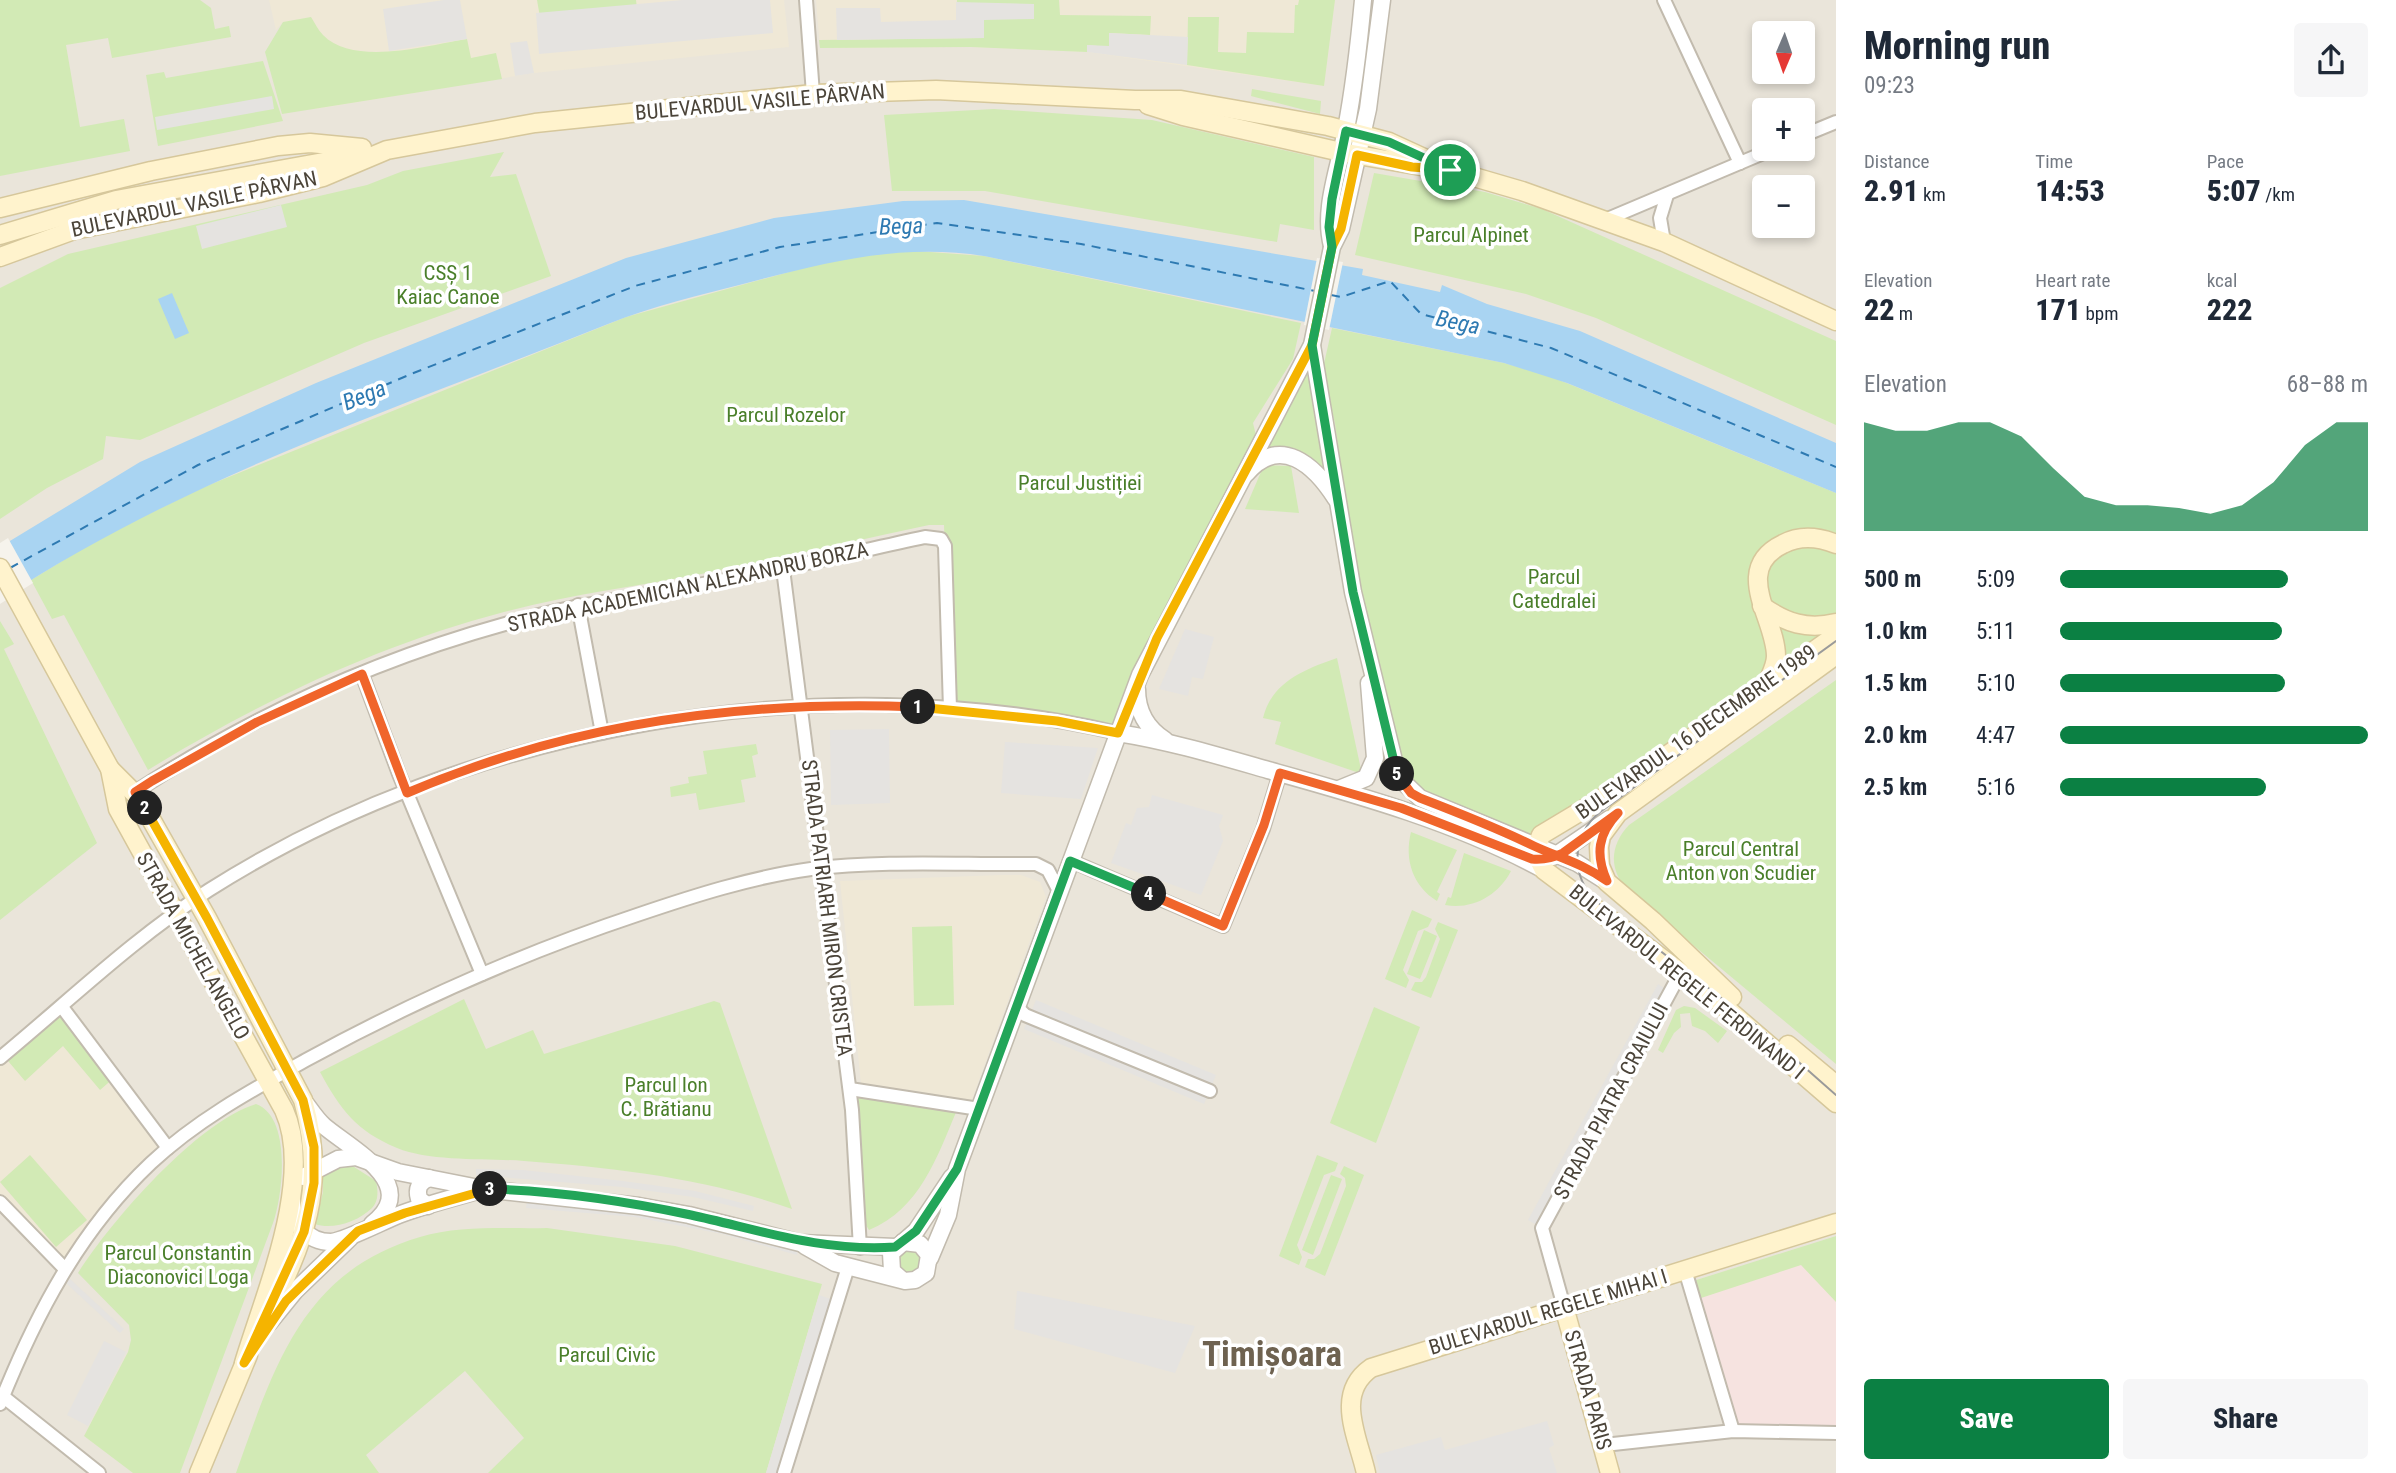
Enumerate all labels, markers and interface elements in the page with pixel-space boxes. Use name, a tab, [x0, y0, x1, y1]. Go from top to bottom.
north arrow	[1752, 21, 1815, 84]
map controls	[1752, 21, 1815, 238]
button: share	[2294, 23, 2368, 97]
text: Morning run	[1864, 24, 2050, 68]
text: 09:23	[1864, 72, 1915, 99]
street label: BULEVARDUL VASILE PÂRVAN	[634, 79, 886, 125]
button: +	[1752, 98, 1815, 161]
pin	[1420, 140, 1480, 200]
text: Distance	[1864, 150, 1929, 173]
text: Time	[2035, 150, 2073, 173]
text: Pace	[2207, 150, 2244, 173]
icon: arrive	[1431, 151, 1469, 189]
street label: BULEVARDUL VASILE PÂRVAN	[69, 166, 319, 242]
text: 2.91	[1864, 173, 1919, 208]
text: 14:53	[2035, 173, 2105, 208]
text: 5:07	[2207, 173, 2261, 208]
button: −	[1752, 175, 1815, 238]
text: km	[1919, 183, 1946, 206]
text: /km	[2261, 183, 2295, 206]
water label: Bega	[878, 212, 924, 241]
park label: Parcul Alpinet	[1413, 223, 1529, 247]
park label: CSȘ 1 Kaiac Canoe	[396, 261, 500, 309]
text: Elevation	[1864, 269, 1932, 292]
text: Heart rate	[2035, 269, 2110, 292]
text: kcal	[2207, 269, 2237, 292]
text: 22	[1864, 292, 1895, 327]
text: 171	[2035, 292, 2081, 327]
text: 222	[2207, 292, 2252, 327]
text: m	[1895, 302, 1913, 325]
text: bpm	[2081, 302, 2118, 325]
water label: Bega	[1433, 305, 1482, 340]
text: Elevation	[1864, 371, 1947, 398]
text: 68–88 m	[2287, 371, 2368, 398]
water label: Bega	[339, 375, 390, 416]
park label: Parcul Rozelor	[726, 403, 846, 427]
park label: Parcul Justiției	[1018, 471, 1142, 496]
street label: STRADA ACADEMICIAN ALEXANDRU BORZA	[506, 537, 870, 637]
park label: Parcul Catedralei	[1512, 565, 1596, 613]
text: 500 m	[1864, 566, 1921, 593]
text: 5:09	[1976, 566, 2015, 593]
text: 1.0 km	[1864, 618, 1927, 645]
text: 5:11	[1976, 618, 2015, 645]
street label: BULEVARDUL 16 DECEMBRIE 1989	[1571, 640, 1821, 824]
text: 1.5 km	[1864, 670, 1927, 697]
text: 5:10	[1976, 670, 2015, 697]
pin: 1	[900, 690, 936, 724]
text: 1	[913, 695, 922, 718]
text: 2.0 km	[1864, 722, 1927, 749]
text: 4:47	[1976, 722, 2015, 749]
pin: 5	[1380, 756, 1414, 792]
street label: STRADA PATRIARH MIRON CRISTEA	[797, 758, 857, 1058]
text: 5	[1392, 762, 1401, 785]
text: 2.5 km	[1864, 774, 1927, 801]
text: 5:16	[1976, 774, 2015, 801]
pin: 2	[128, 790, 162, 826]
text: 2	[140, 796, 149, 819]
park label: Parcul Central Anton von Scudier	[1666, 837, 1816, 885]
street label: STRADA MICHELANGELO	[132, 848, 254, 1044]
pin: 4	[1132, 876, 1166, 912]
street label: BULEVARDUL REGELE FERDINAND I	[1565, 880, 1809, 1084]
text: 4	[1144, 882, 1153, 905]
street label: STRADA PIATRA CRAIULUI	[1549, 999, 1673, 1203]
park label: Parcul Ion C. Brătianu	[620, 1073, 712, 1121]
pin: 3	[472, 1172, 508, 1206]
text: 3	[485, 1177, 494, 1200]
park label: Parcul Constantin Diaconovici Loga	[104, 1241, 252, 1289]
street label: BULEVARDUL REGELE MIHAI I	[1426, 1264, 1670, 1360]
street label: STRADA PARIS	[1559, 1327, 1617, 1453]
district label: Timișoara	[1202, 1334, 1342, 1375]
park label: Parcul Civic	[558, 1343, 656, 1367]
button: Save	[1864, 1379, 2109, 1459]
button: Share	[2123, 1379, 2368, 1459]

